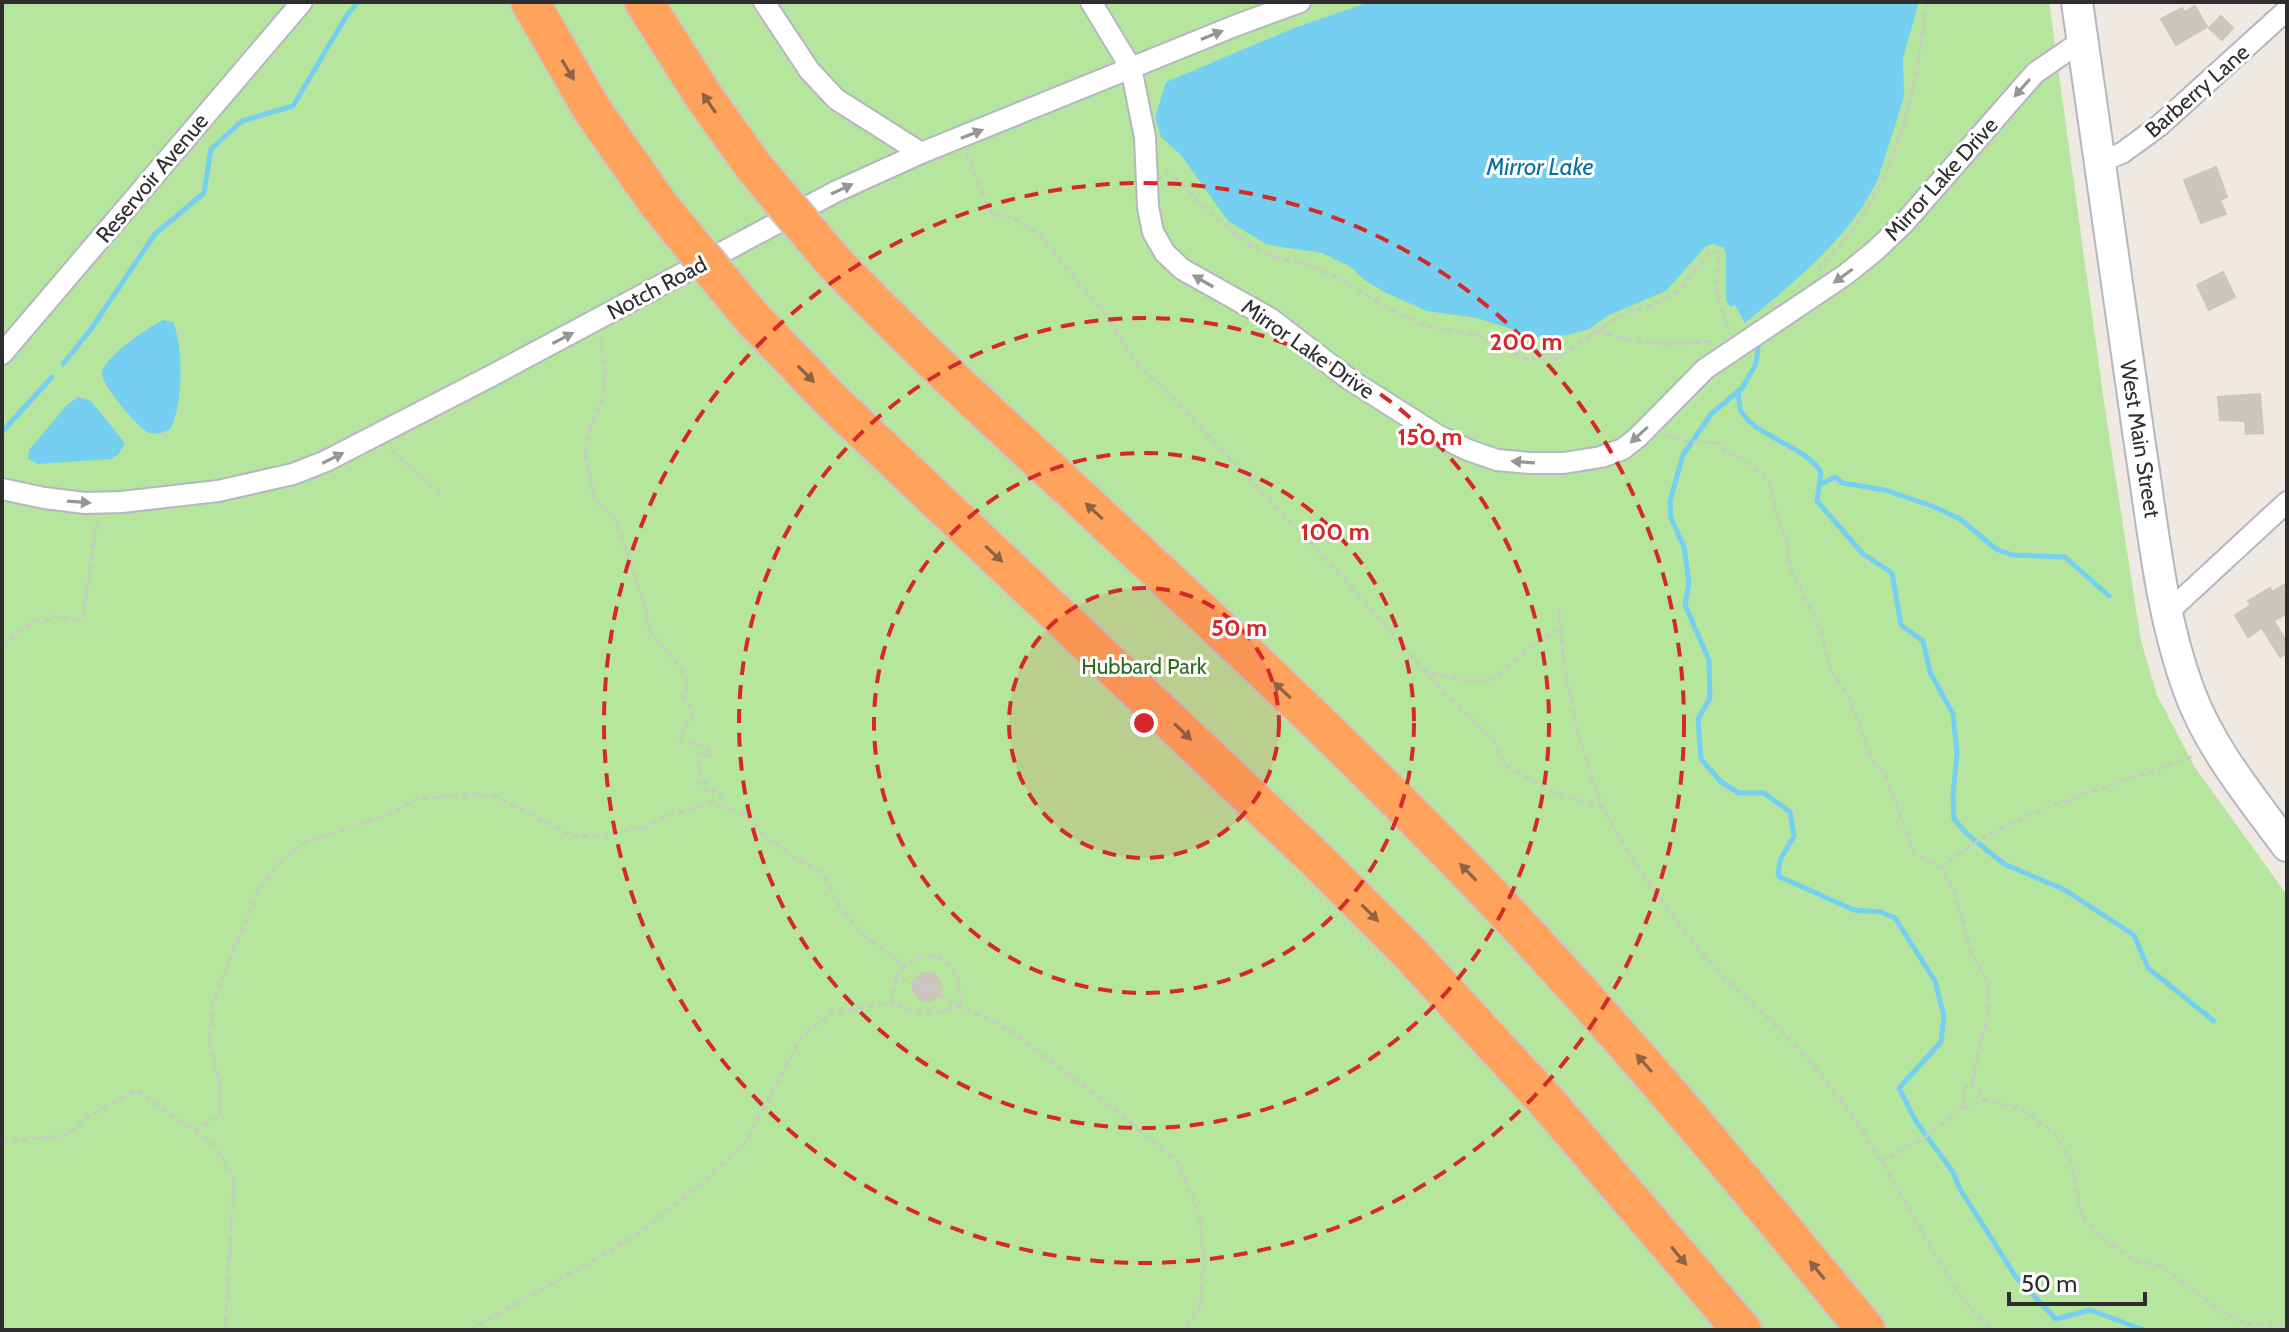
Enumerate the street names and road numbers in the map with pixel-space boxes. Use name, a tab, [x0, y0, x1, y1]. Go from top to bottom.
street label: Barberry Lane	[2139, 38, 2255, 144]
street label: Reservoir Avenue	[90, 108, 214, 248]
street label: Mirror Lake Drive	[1879, 112, 2003, 246]
street label: Notch Road	[603, 250, 711, 326]
street label: Mirror Lake Drive	[1236, 293, 1380, 405]
street label: West Main Street	[2114, 358, 2166, 520]

